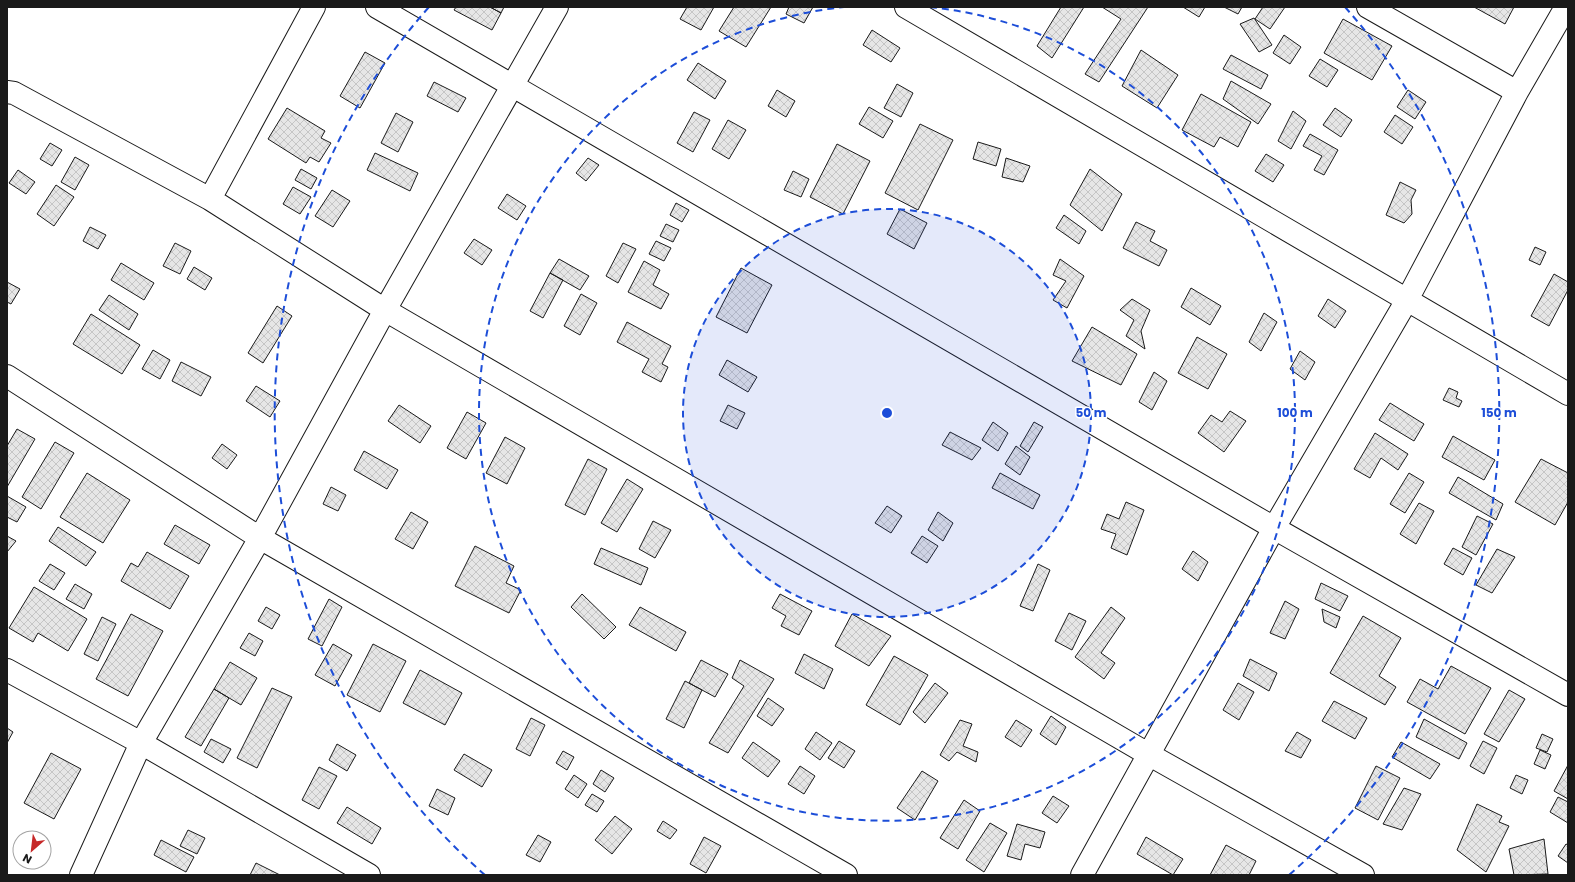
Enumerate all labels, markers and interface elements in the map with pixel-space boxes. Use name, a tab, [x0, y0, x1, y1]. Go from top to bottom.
text: 50 m	[1076, 404, 1107, 421]
text: 100 m	[1277, 404, 1313, 421]
text: 150 m	[1481, 404, 1517, 421]
centre of rings	[880, 406, 894, 420]
north arrow	[12, 830, 52, 870]
text: N	[20, 850, 35, 868]

